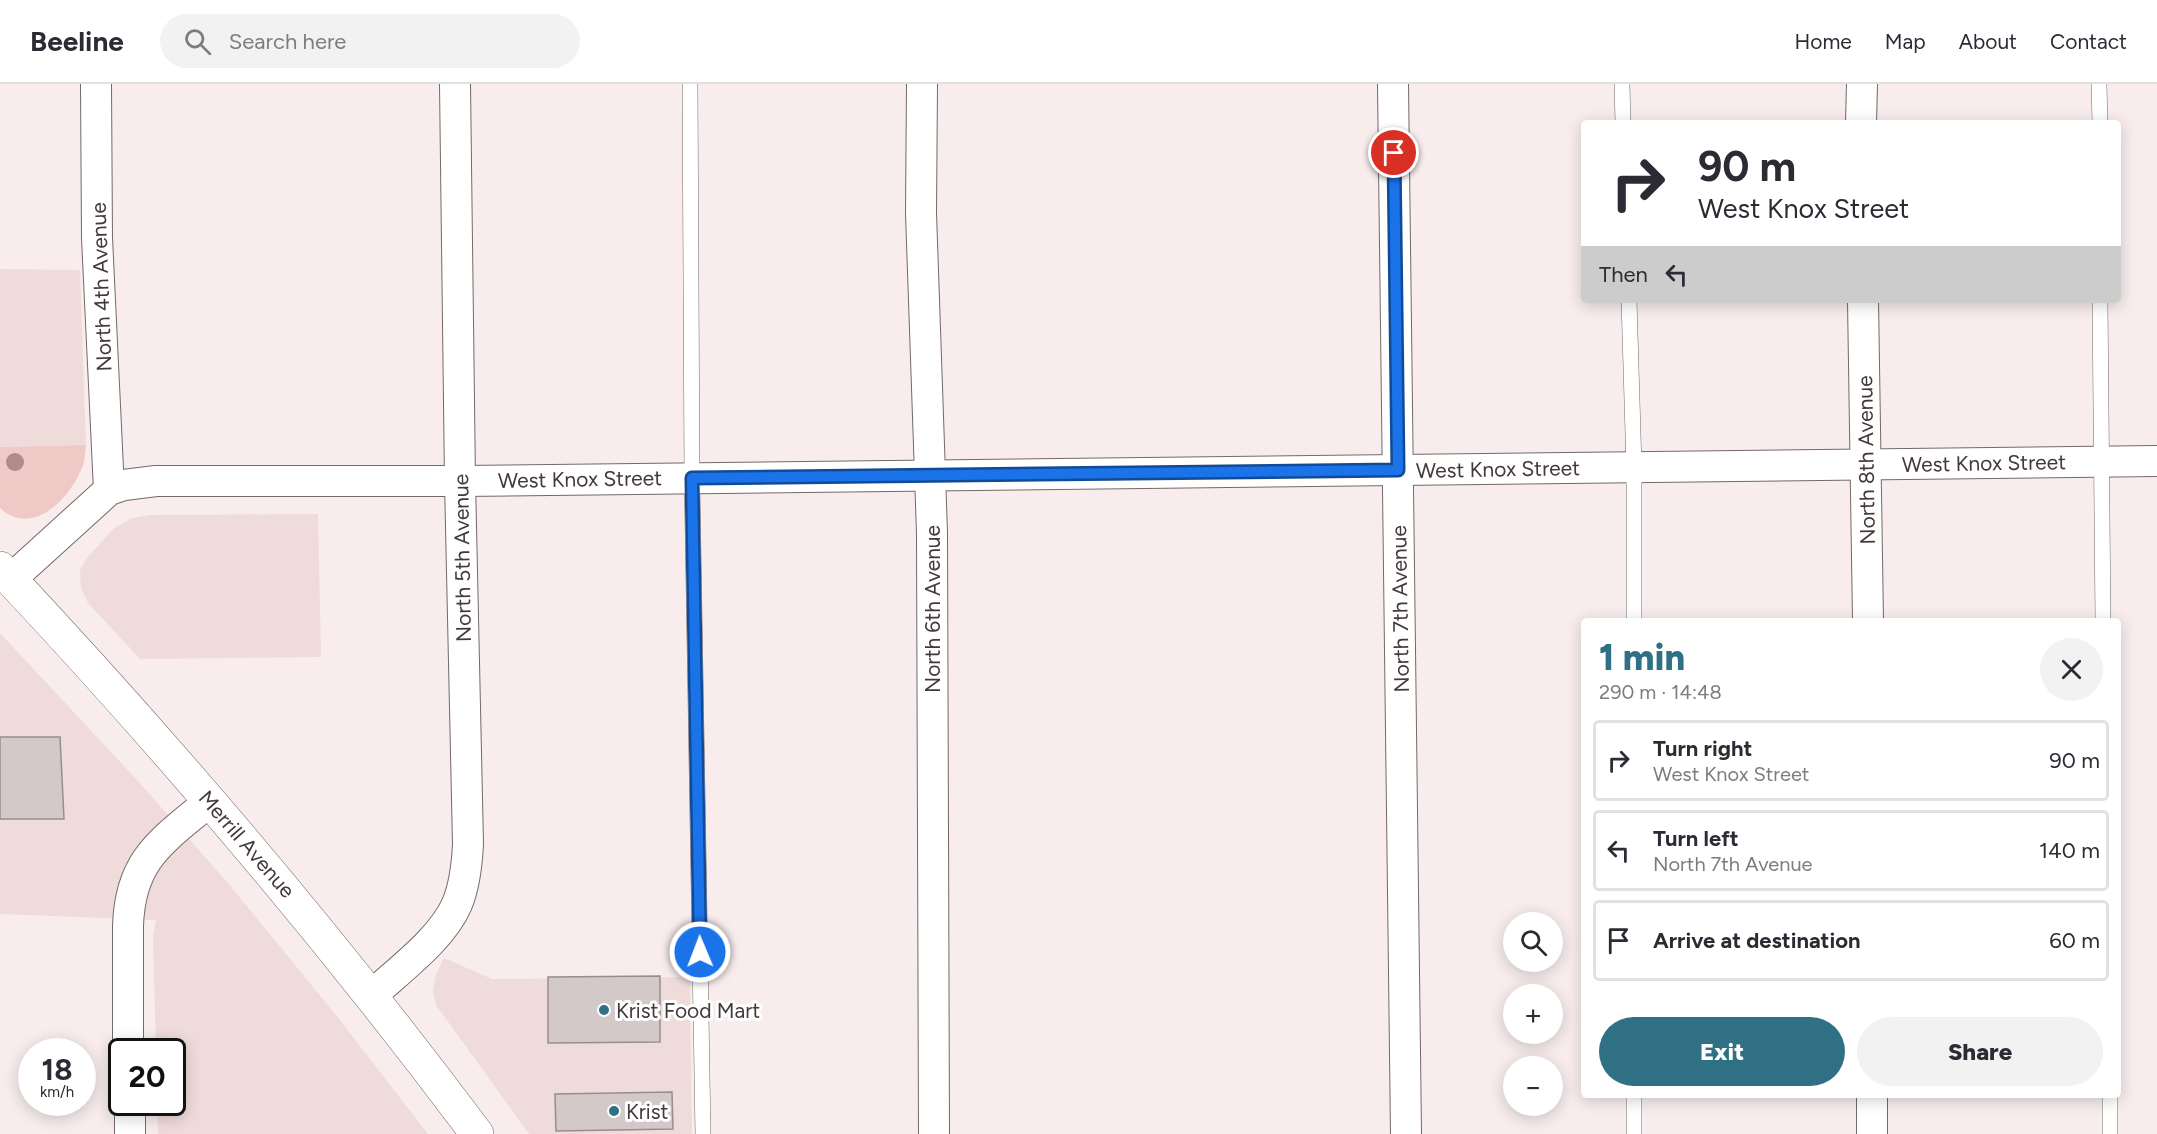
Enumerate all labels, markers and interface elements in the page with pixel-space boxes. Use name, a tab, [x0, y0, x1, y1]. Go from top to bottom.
search box	[160, 14, 580, 68]
text: Beeline	[30, 24, 124, 58]
icon: search	[181, 25, 214, 58]
text: Search here	[229, 28, 346, 55]
text: Home	[1795, 29, 1852, 54]
text: Map	[1885, 29, 1926, 54]
text: About	[1959, 29, 2017, 54]
text: Contact	[2050, 29, 2127, 54]
pin	[1368, 127, 1419, 178]
icon: arrive	[1377, 136, 1410, 169]
text: 90 m	[1698, 141, 1796, 192]
icon: right	[1599, 144, 1677, 222]
text: West Knox Street	[1698, 192, 1909, 225]
street label: North 4th Avenue	[86, 202, 116, 372]
icon: left	[1660, 258, 1693, 291]
text: Then	[1599, 261, 1648, 288]
street label: North 8th Avenue	[1852, 375, 1880, 545]
street label: West Knox Street	[1902, 449, 2066, 477]
street label: West Knox Street	[1416, 455, 1580, 483]
street label: West Knox Street	[498, 465, 662, 493]
street label: North 5th Avenue	[448, 474, 476, 642]
street label: North 6th Avenue	[920, 525, 945, 693]
street label: North 7th Avenue	[1386, 525, 1414, 693]
text: 1 min	[1599, 636, 1685, 679]
button: close	[2040, 638, 2103, 701]
text: 290 m · 14:48	[1599, 680, 1722, 704]
text: Turn right	[1653, 735, 1752, 762]
icon: right	[1602, 744, 1635, 777]
text: 90 m	[2049, 747, 2100, 774]
text: West Knox Street	[1653, 762, 1809, 786]
street label: Merrill Avenue	[194, 785, 300, 903]
text: Turn left	[1653, 825, 1739, 852]
icon: left	[1602, 834, 1635, 867]
text: 140 m	[2039, 837, 2100, 864]
text: North 7th Avenue	[1653, 852, 1813, 876]
map controls	[1503, 912, 1563, 1116]
button: search	[1503, 912, 1563, 972]
position arrow	[668, 920, 732, 984]
icon: arrive	[1602, 924, 1635, 957]
text: Arrive at destination	[1653, 927, 1861, 954]
text: 60 m	[2049, 927, 2100, 954]
button: +	[1503, 984, 1563, 1044]
place label: Krist Food Mart	[616, 998, 760, 1023]
marker: Krist Food Mart	[597, 1003, 611, 1017]
button: Exit	[1599, 1017, 1845, 1086]
button: Share	[1857, 1017, 2103, 1086]
speed limit sign: 20	[108, 1038, 186, 1116]
text: 18	[41, 1051, 73, 1088]
button: −	[1503, 1056, 1563, 1116]
text: km/h	[40, 1083, 74, 1101]
place label: Krist	[626, 1099, 669, 1124]
marker: Krist	[607, 1104, 621, 1118]

